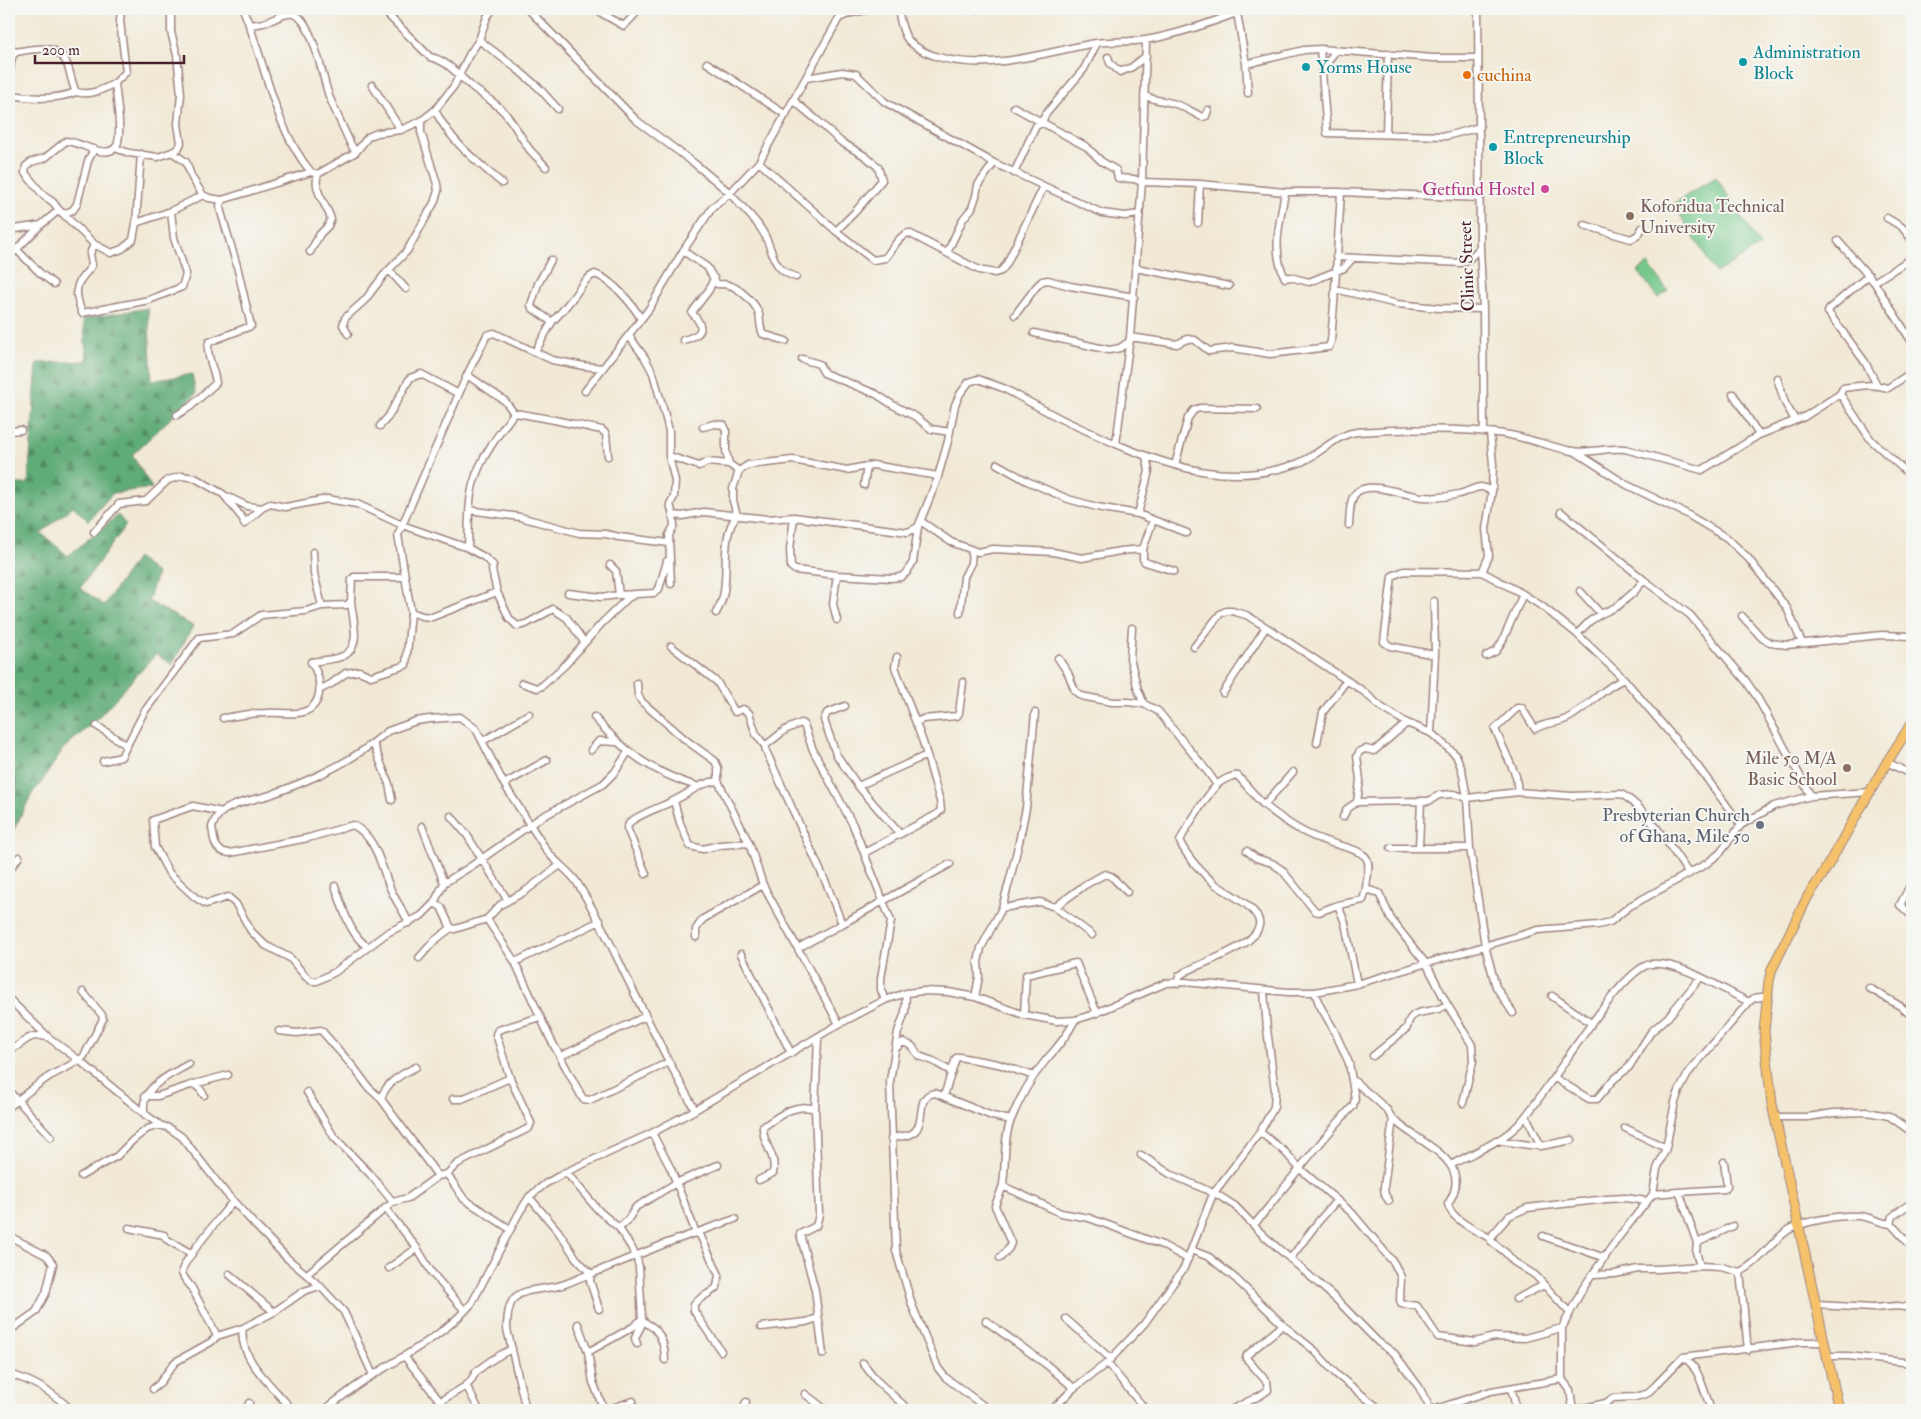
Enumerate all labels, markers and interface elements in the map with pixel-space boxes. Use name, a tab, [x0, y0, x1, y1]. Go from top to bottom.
scale bar	[35, 32, 184, 64]
text: 200 m	[42, 41, 80, 60]
place label: Administration Block	[1752, 41, 1861, 85]
place label: Yorms House	[1316, 56, 1413, 79]
marker: Administration Block	[1737, 56, 1749, 68]
marker: Yorms House	[1300, 61, 1312, 73]
place label: cuchina	[1477, 64, 1532, 87]
marker: cuchina	[1461, 69, 1473, 81]
place label: Entrepreneurship Block	[1503, 126, 1631, 170]
marker: Entrepreneurship Block	[1487, 141, 1499, 153]
place label: Getfund Hostel	[1422, 178, 1535, 201]
marker: Getfund Hostel	[1539, 183, 1551, 195]
place label: Koforidua Technical University	[1640, 195, 1785, 239]
marker: Koforidua Technical University	[1624, 210, 1636, 222]
street label: Clinic Street	[1454, 220, 1480, 312]
place label: Mile 50 M/A Basic School	[1745, 747, 1838, 791]
marker: Mile 50 M/A Basic School	[1841, 762, 1853, 774]
place label: Presbyterian Church of Ghana, Mile 50	[1602, 804, 1751, 848]
marker: Presbyterian Church of Ghana, Mile 50	[1754, 819, 1766, 831]

